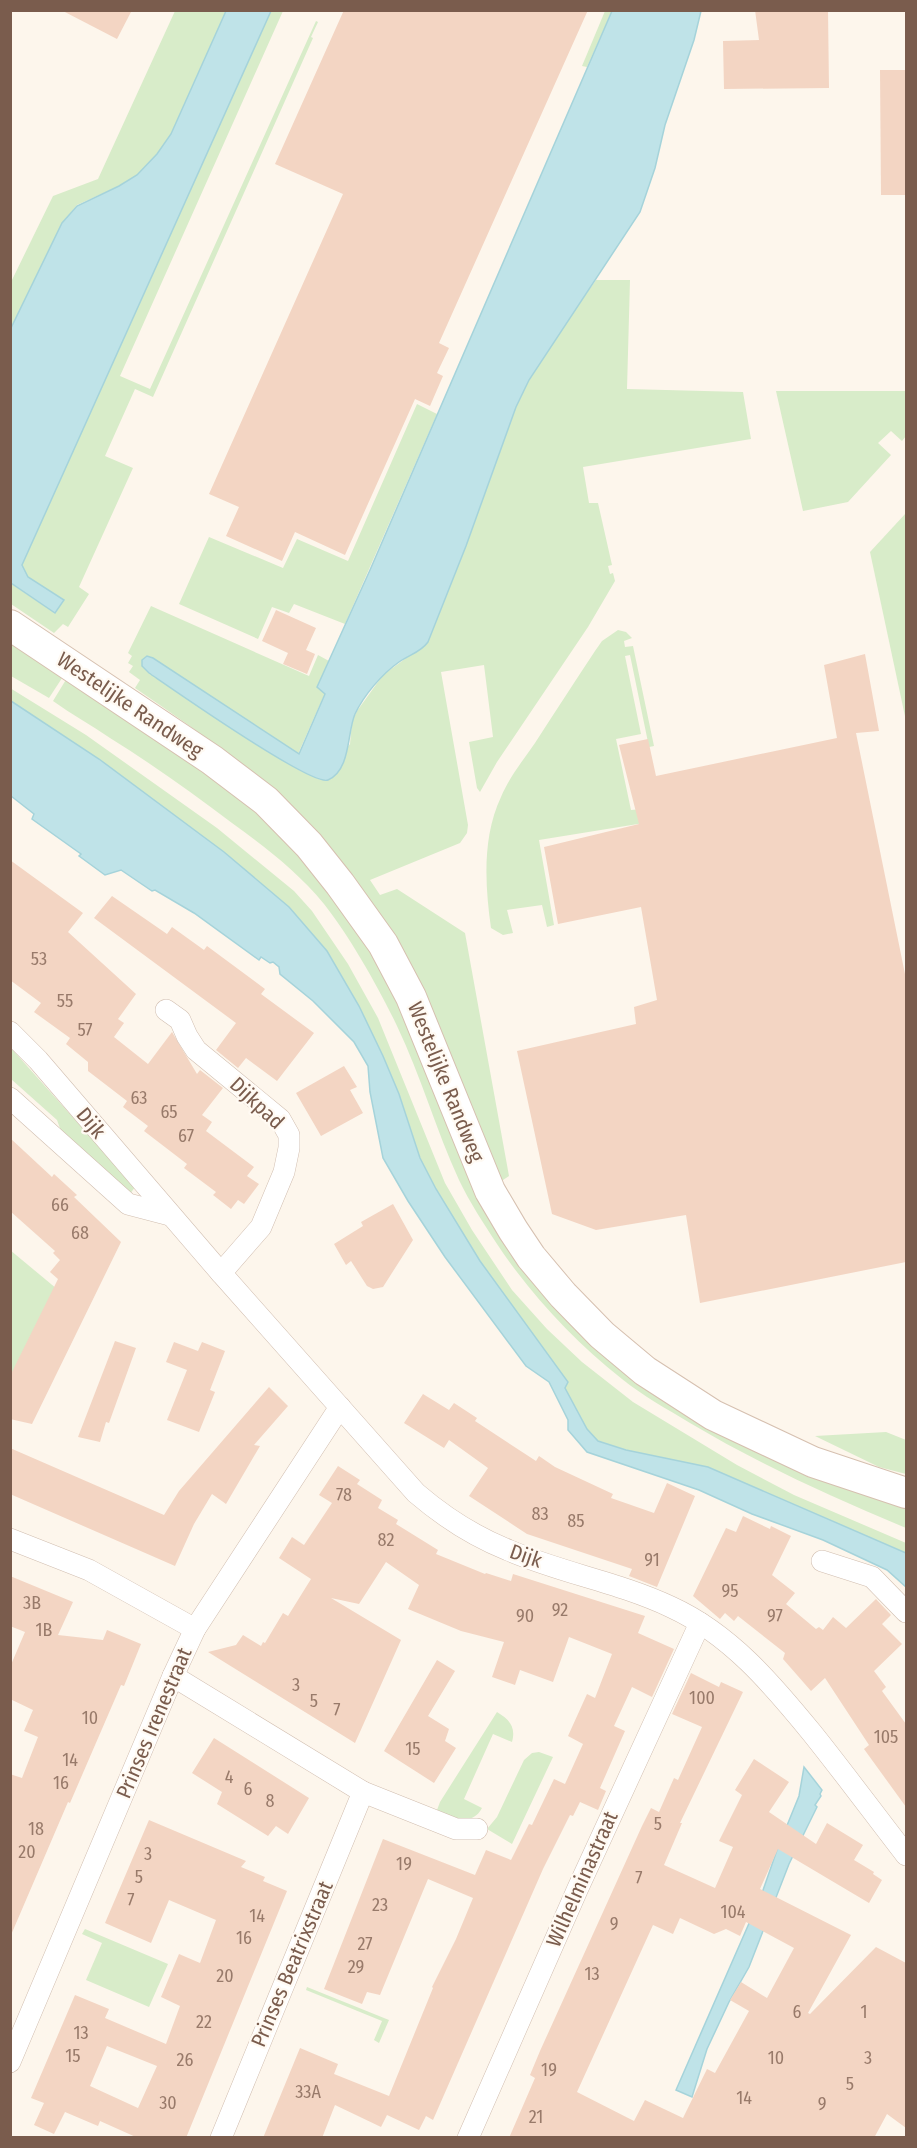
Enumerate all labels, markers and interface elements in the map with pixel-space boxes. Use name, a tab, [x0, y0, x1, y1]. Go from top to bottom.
street label: Westelijke Randweg	[52, 647, 208, 764]
house number: 53	[31, 948, 47, 970]
house number: 55	[57, 990, 73, 1012]
street label: Westelijke Randweg	[402, 998, 490, 1166]
house number: 57	[77, 1019, 93, 1041]
street label: Dijkpad	[224, 1071, 290, 1135]
house number: 63	[131, 1087, 147, 1109]
house number: 65	[160, 1101, 178, 1123]
street label: Dijk	[71, 1102, 112, 1144]
house number: 67	[178, 1125, 194, 1147]
house number: 66	[51, 1194, 69, 1216]
house number: 68	[71, 1222, 89, 1244]
house number: 78	[336, 1484, 352, 1506]
house number: 83	[531, 1503, 549, 1525]
house number: 85	[567, 1510, 585, 1532]
house number: 82	[378, 1529, 394, 1551]
street label: Dijk	[506, 1538, 546, 1574]
house number: 91	[644, 1549, 660, 1571]
house number: 95	[721, 1580, 739, 1602]
house number: 3B	[23, 1592, 41, 1614]
house number: 92	[552, 1599, 568, 1621]
house number: 90	[516, 1605, 534, 1627]
house number: 97	[767, 1605, 783, 1627]
house number: 1B	[36, 1619, 53, 1641]
street label: Prinses Irenestraat	[111, 1644, 198, 1802]
house number: 3	[292, 1674, 300, 1696]
house number: 100	[689, 1687, 715, 1709]
house number: 5	[310, 1690, 318, 1712]
house number: 7	[333, 1699, 341, 1721]
house number: 10	[82, 1707, 98, 1729]
house number: 105	[874, 1726, 898, 1748]
house number: 15	[405, 1738, 421, 1760]
house number: 14	[62, 1749, 78, 1771]
house number: 4	[225, 1766, 234, 1788]
house number: 16	[53, 1772, 69, 1794]
house number: 6	[244, 1778, 253, 1800]
house number: 8	[266, 1790, 275, 1812]
street label: Wilhelminastraat	[540, 1807, 624, 1951]
house number: 5	[654, 1813, 662, 1835]
house number: 18	[28, 1818, 44, 1840]
house number: 20	[18, 1841, 36, 1863]
house number: 3	[144, 1843, 152, 1865]
house number: 19	[396, 1853, 412, 1875]
house number: 5	[135, 1866, 143, 1888]
house number: 7	[635, 1867, 643, 1889]
street label: Prinses Beatrixstraat	[245, 1877, 339, 2051]
house number: 7	[127, 1889, 135, 1911]
house number: 23	[372, 1894, 388, 1916]
house number: 104	[720, 1901, 746, 1923]
house number: 14	[249, 1905, 265, 1927]
house number: 9	[610, 1913, 618, 1935]
house number: 16	[236, 1927, 252, 1949]
house number: 27	[357, 1933, 373, 1955]
house number: 29	[348, 1956, 364, 1978]
house number: 13	[584, 1963, 600, 1985]
house number: 20	[216, 1965, 234, 1987]
house number: 6	[793, 2001, 802, 2023]
house number: 1	[860, 2001, 868, 2023]
house number: 22	[196, 2011, 212, 2033]
house number: 13	[73, 2022, 89, 2044]
house number: 15	[65, 2045, 81, 2067]
house number: 10	[768, 2047, 784, 2069]
house number: 3	[864, 2047, 872, 2069]
house number: 26	[177, 2049, 194, 2071]
house number: 19	[541, 2059, 557, 2081]
house number: 5	[846, 2073, 854, 2095]
house number: 33A	[295, 2081, 321, 2103]
house number: 14	[736, 2087, 752, 2109]
house number: 30	[159, 2092, 177, 2114]
house number: 9	[818, 2093, 826, 2115]
house number: 21	[529, 2106, 543, 2128]

